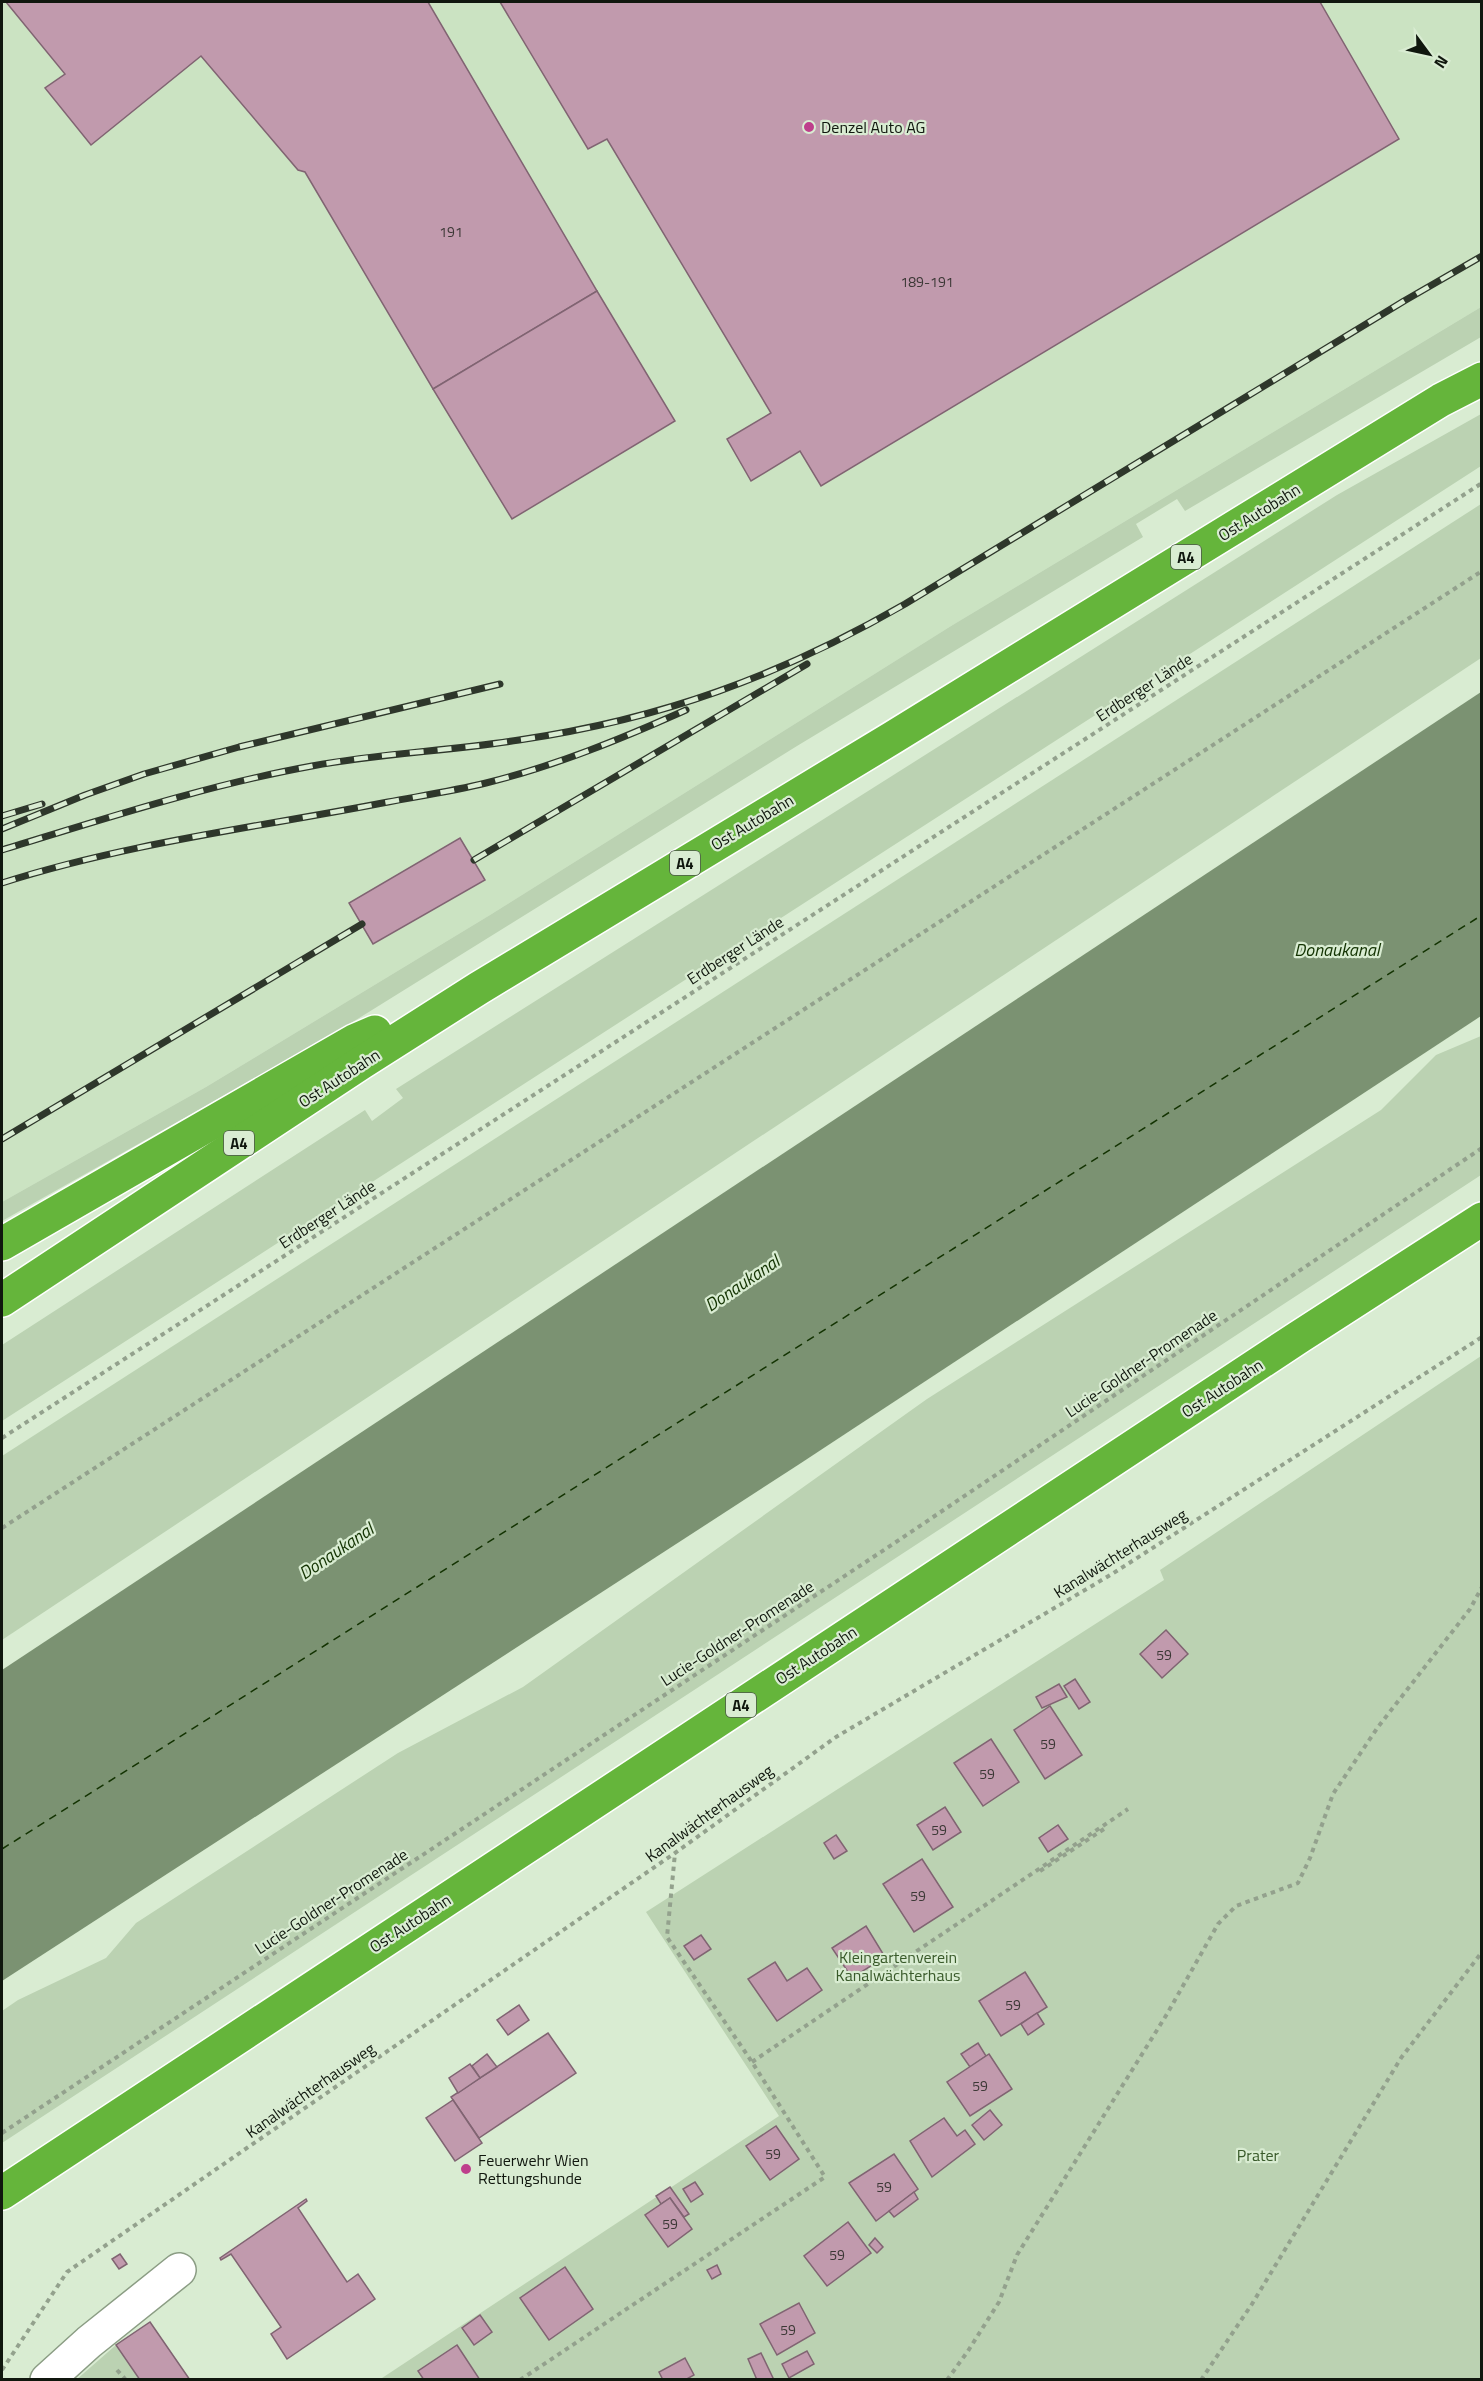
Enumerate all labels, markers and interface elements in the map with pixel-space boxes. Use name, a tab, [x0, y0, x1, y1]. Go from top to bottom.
north arrow	[1399, 24, 1459, 84]
text: N	[1428, 51, 1455, 73]
place label: Denzel Auto AG	[821, 115, 925, 139]
marker: Denzel Auto AG	[802, 120, 816, 134]
house number: 191	[439, 221, 463, 242]
house number: 189-191	[900, 271, 954, 292]
street label: Ost Autobahn	[1213, 477, 1305, 547]
road number: A4	[1171, 545, 1201, 569]
street label: Erdberger Lände	[1091, 647, 1197, 727]
street label: Ost Autobahn	[706, 788, 798, 856]
road number: A4	[670, 851, 700, 875]
street label: Erdberger Lände	[682, 910, 788, 990]
water label: Donaukanal	[1294, 936, 1382, 963]
street label: Ost Autobahn	[294, 1043, 384, 1113]
road number: A4	[224, 1131, 254, 1155]
street label: Erdberger Lände	[274, 1174, 380, 1254]
water label: Donaukanal	[699, 1247, 787, 1318]
street label: Lucie-Goldner-Promenade	[1060, 1303, 1222, 1423]
street label: Ost Autobahn	[1177, 1353, 1267, 1423]
street label: Kanalwächterhausweg	[1049, 1502, 1191, 1604]
water label: Donaukanal	[293, 1515, 381, 1586]
street label: Lucie-Goldner-Promenade	[656, 1574, 818, 1692]
street label: Ost Autobahn	[771, 1620, 861, 1690]
house number: 59	[1156, 1644, 1172, 1665]
road number: A4	[726, 1693, 756, 1717]
house number: 59	[1040, 1733, 1056, 1754]
street label: Kanalwächterhausweg	[640, 1758, 778, 1868]
house number: 59	[979, 1763, 995, 1784]
house number: 59	[931, 1819, 947, 1840]
street label: Lucie-Goldner-Promenade	[250, 1842, 412, 1960]
house number: 59	[910, 1885, 926, 1906]
street label: Ost Autobahn	[365, 1888, 455, 1958]
park label: Kleingartenverein Kanalwächterhaus	[836, 1945, 960, 1987]
house number: 59	[1005, 1994, 1021, 2015]
street label: Kanalwächterhausweg	[240, 2036, 380, 2144]
house number: 59	[972, 2075, 988, 2096]
house number: 59	[765, 2143, 781, 2164]
park label: Prater	[1237, 2143, 1280, 2167]
place label: Feuerwehr Wien Rettungshunde	[478, 2148, 589, 2190]
marker: Feuerwehr Wien Rettungshunde	[459, 2162, 473, 2176]
house number: 59	[876, 2176, 892, 2197]
house number: 59	[662, 2213, 678, 2234]
house number: 59	[829, 2244, 845, 2265]
house number: 59	[780, 2319, 796, 2340]

